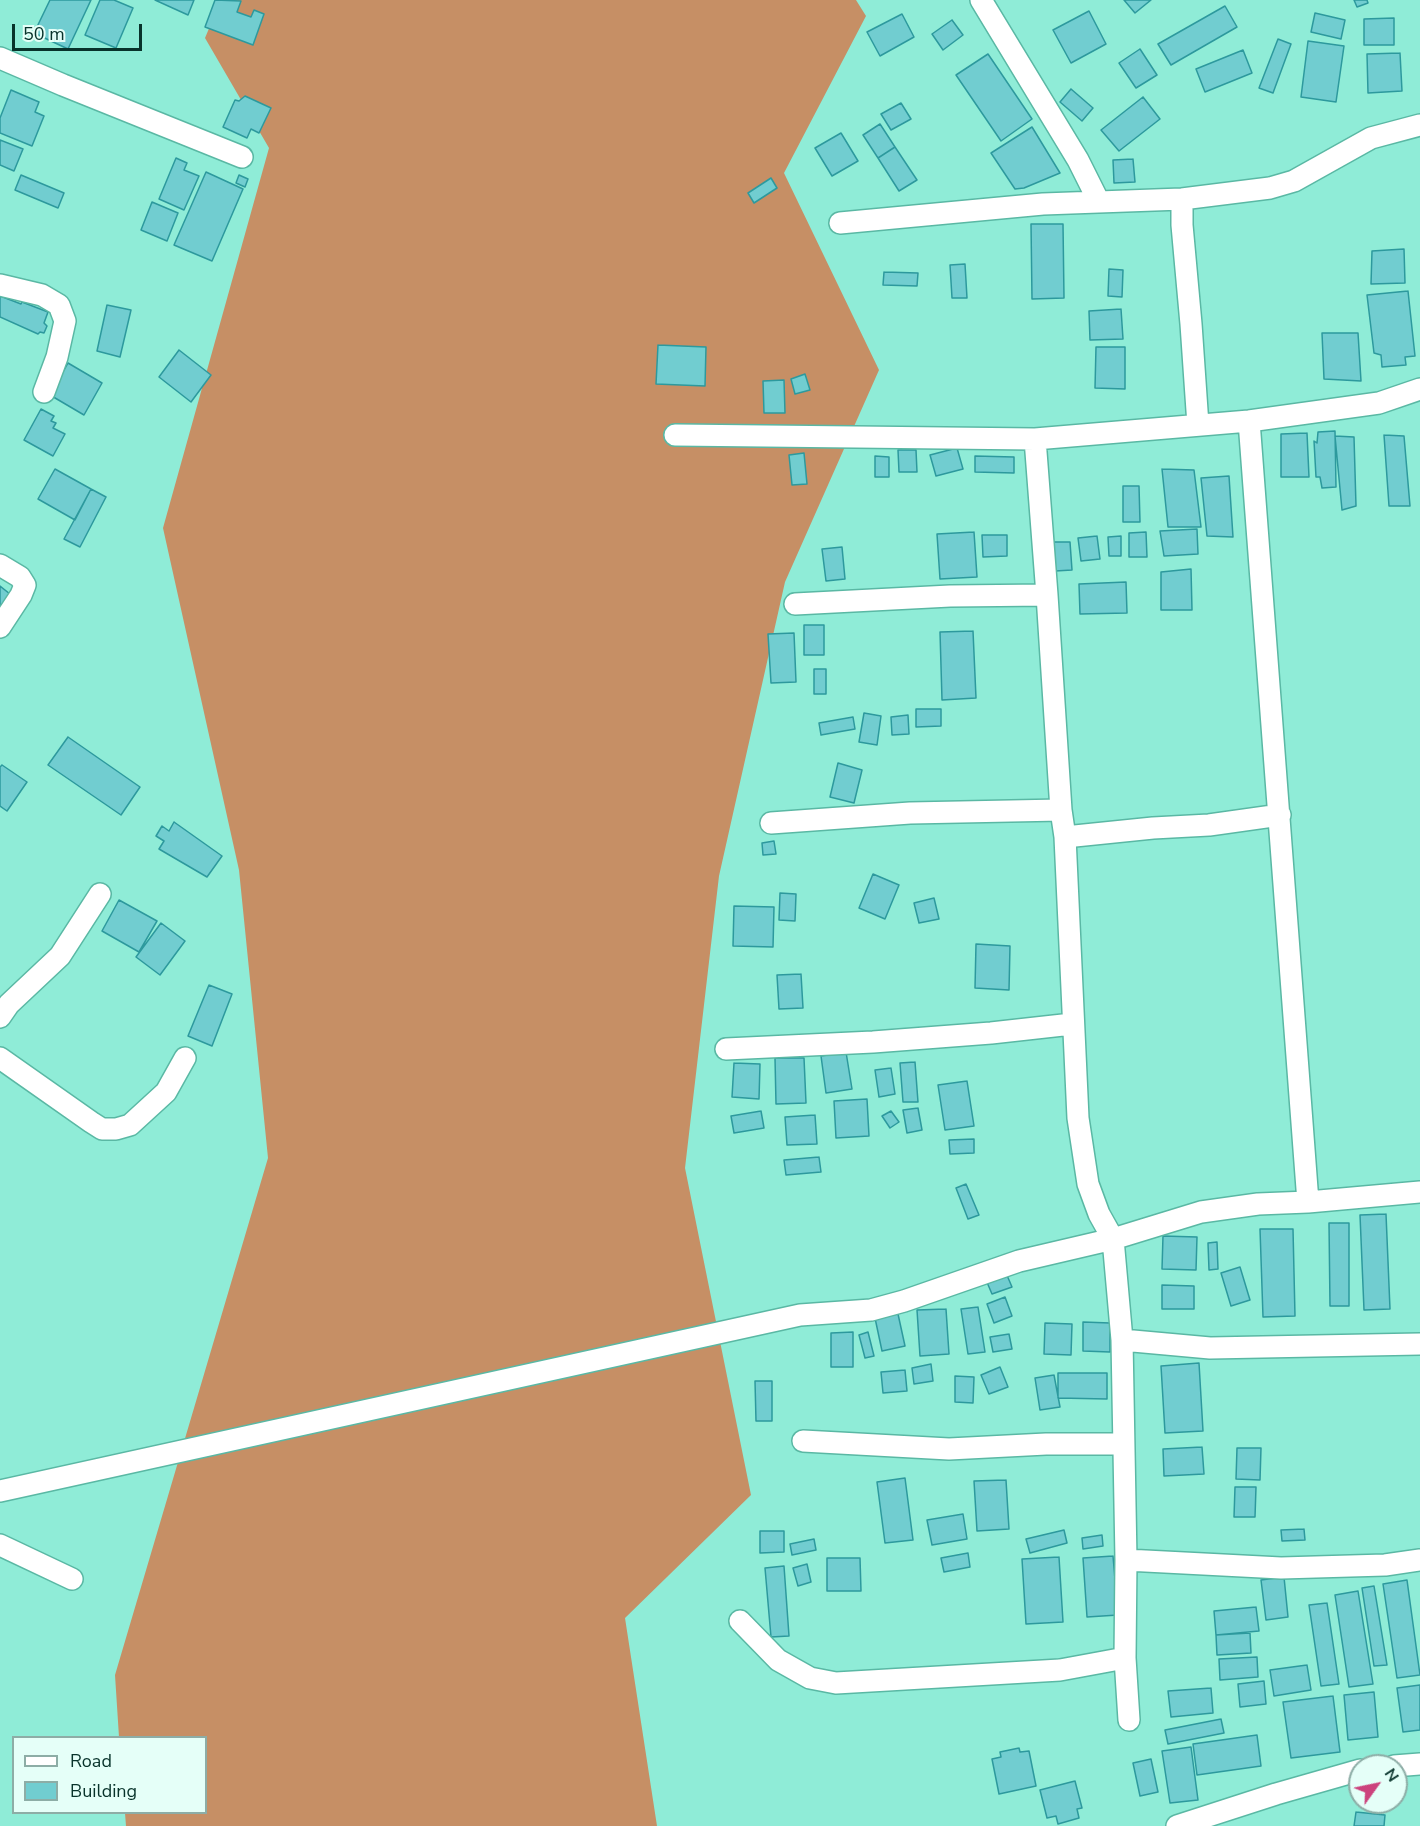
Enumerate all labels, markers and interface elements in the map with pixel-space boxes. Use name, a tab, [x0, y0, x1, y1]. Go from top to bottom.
scale bar	[15, 12, 146, 50]
text: 50 m	[23, 22, 65, 46]
legend	[12, 1736, 207, 1814]
text: Road	[70, 1749, 112, 1773]
north arrow	[1348, 1754, 1408, 1814]
text: N	[1379, 1764, 1404, 1786]
text: Building	[70, 1779, 137, 1803]

